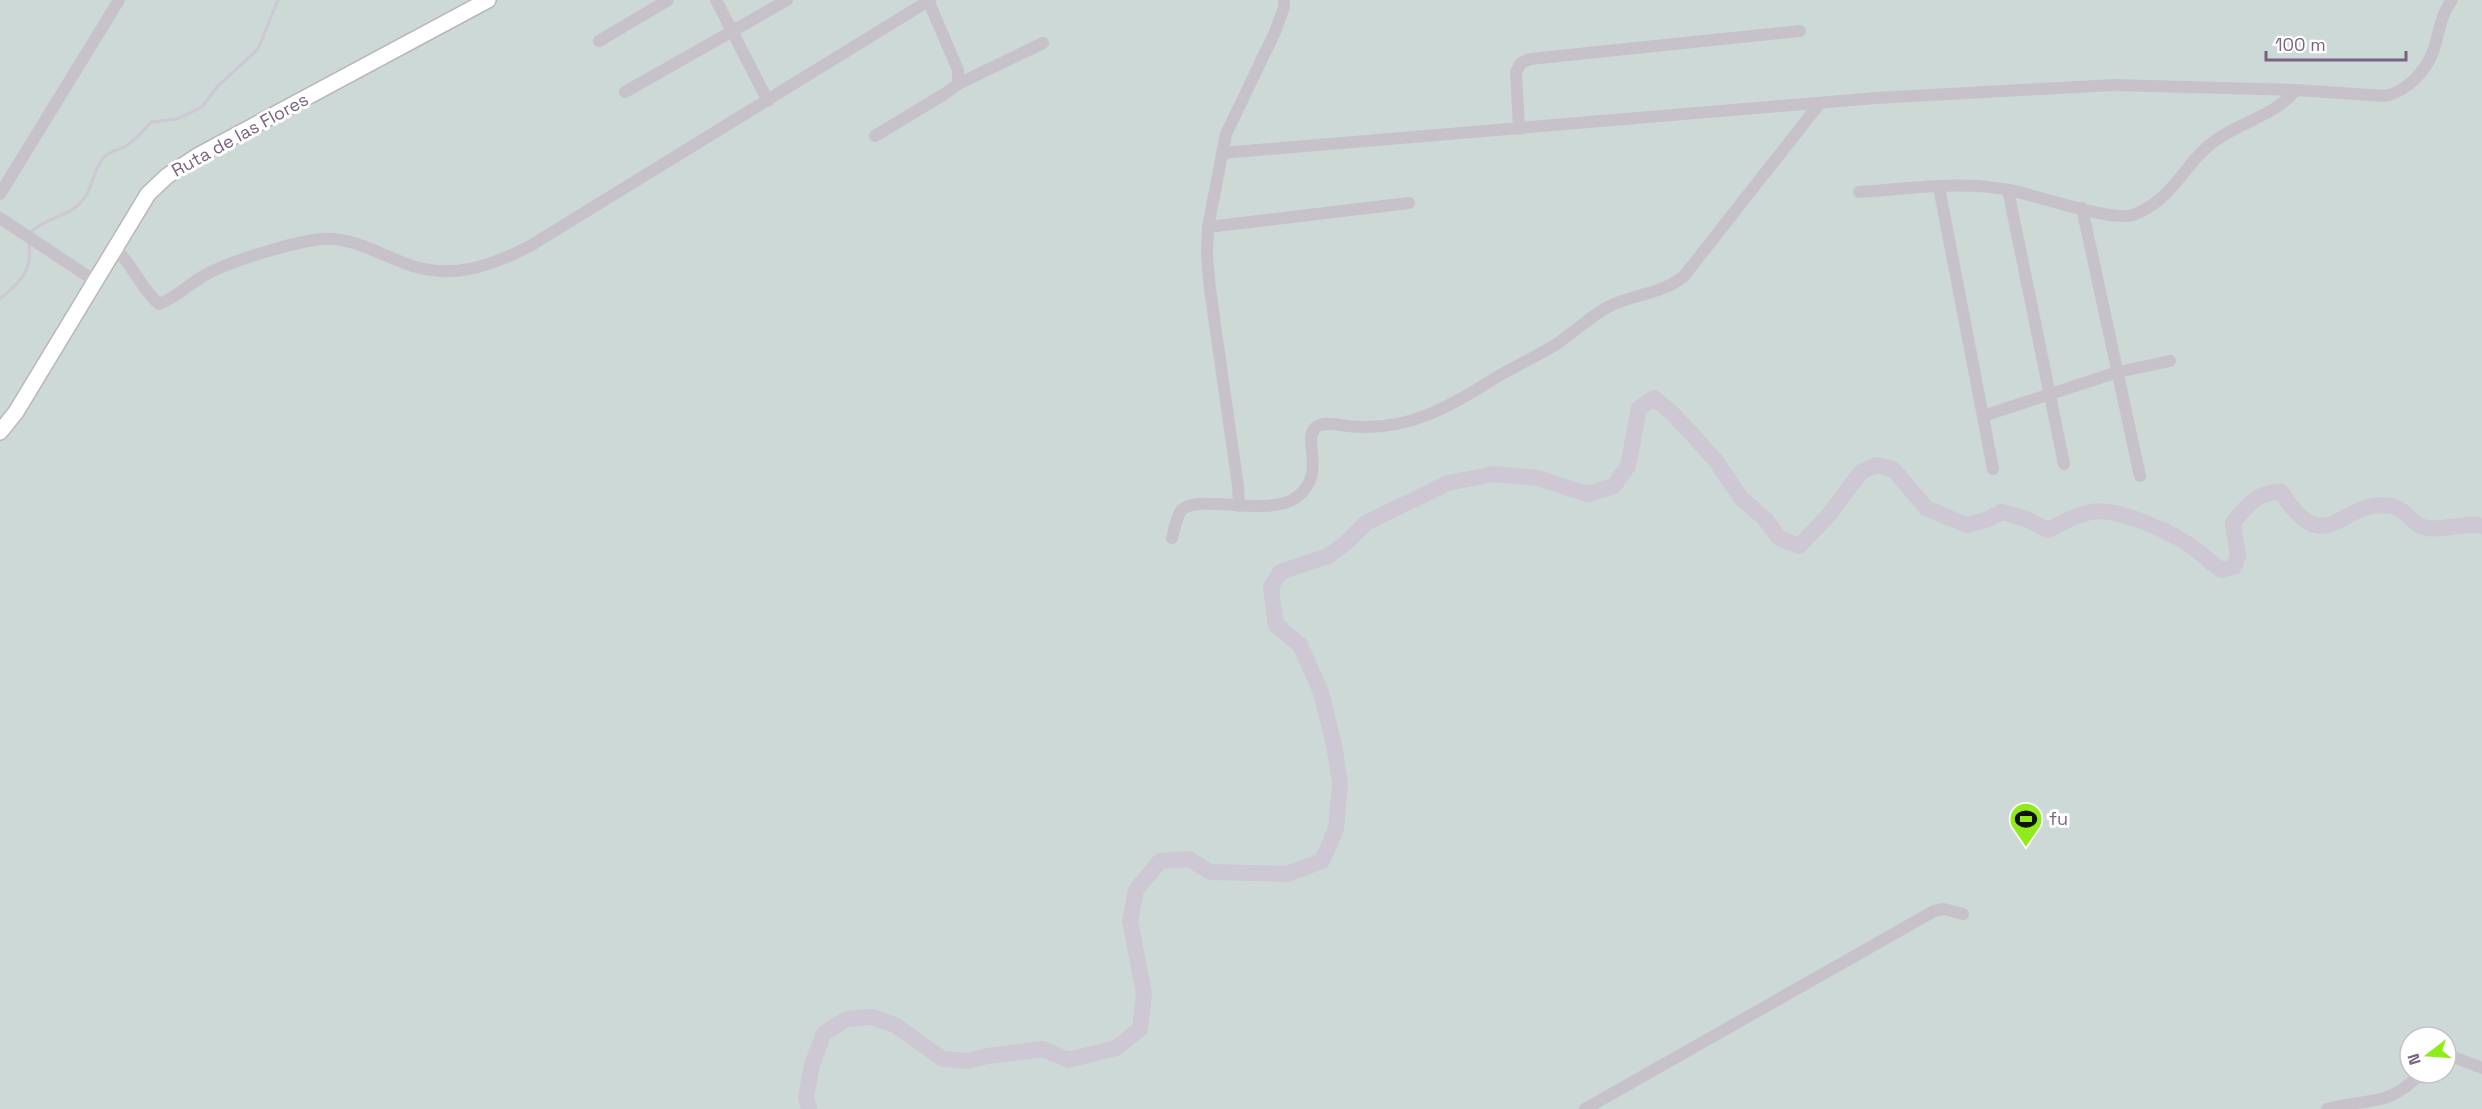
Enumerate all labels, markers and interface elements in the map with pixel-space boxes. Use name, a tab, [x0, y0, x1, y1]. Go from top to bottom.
scale bar	[2266, 24, 2406, 62]
text: 100 m	[2275, 33, 2326, 56]
street label: Ruta de las Flores	[167, 87, 312, 182]
sports icon: fu	[2008, 801, 2044, 848]
place label: fu	[2049, 807, 2068, 830]
north arrow	[2398, 1025, 2458, 1085]
text: N	[2403, 1051, 2426, 1067]

